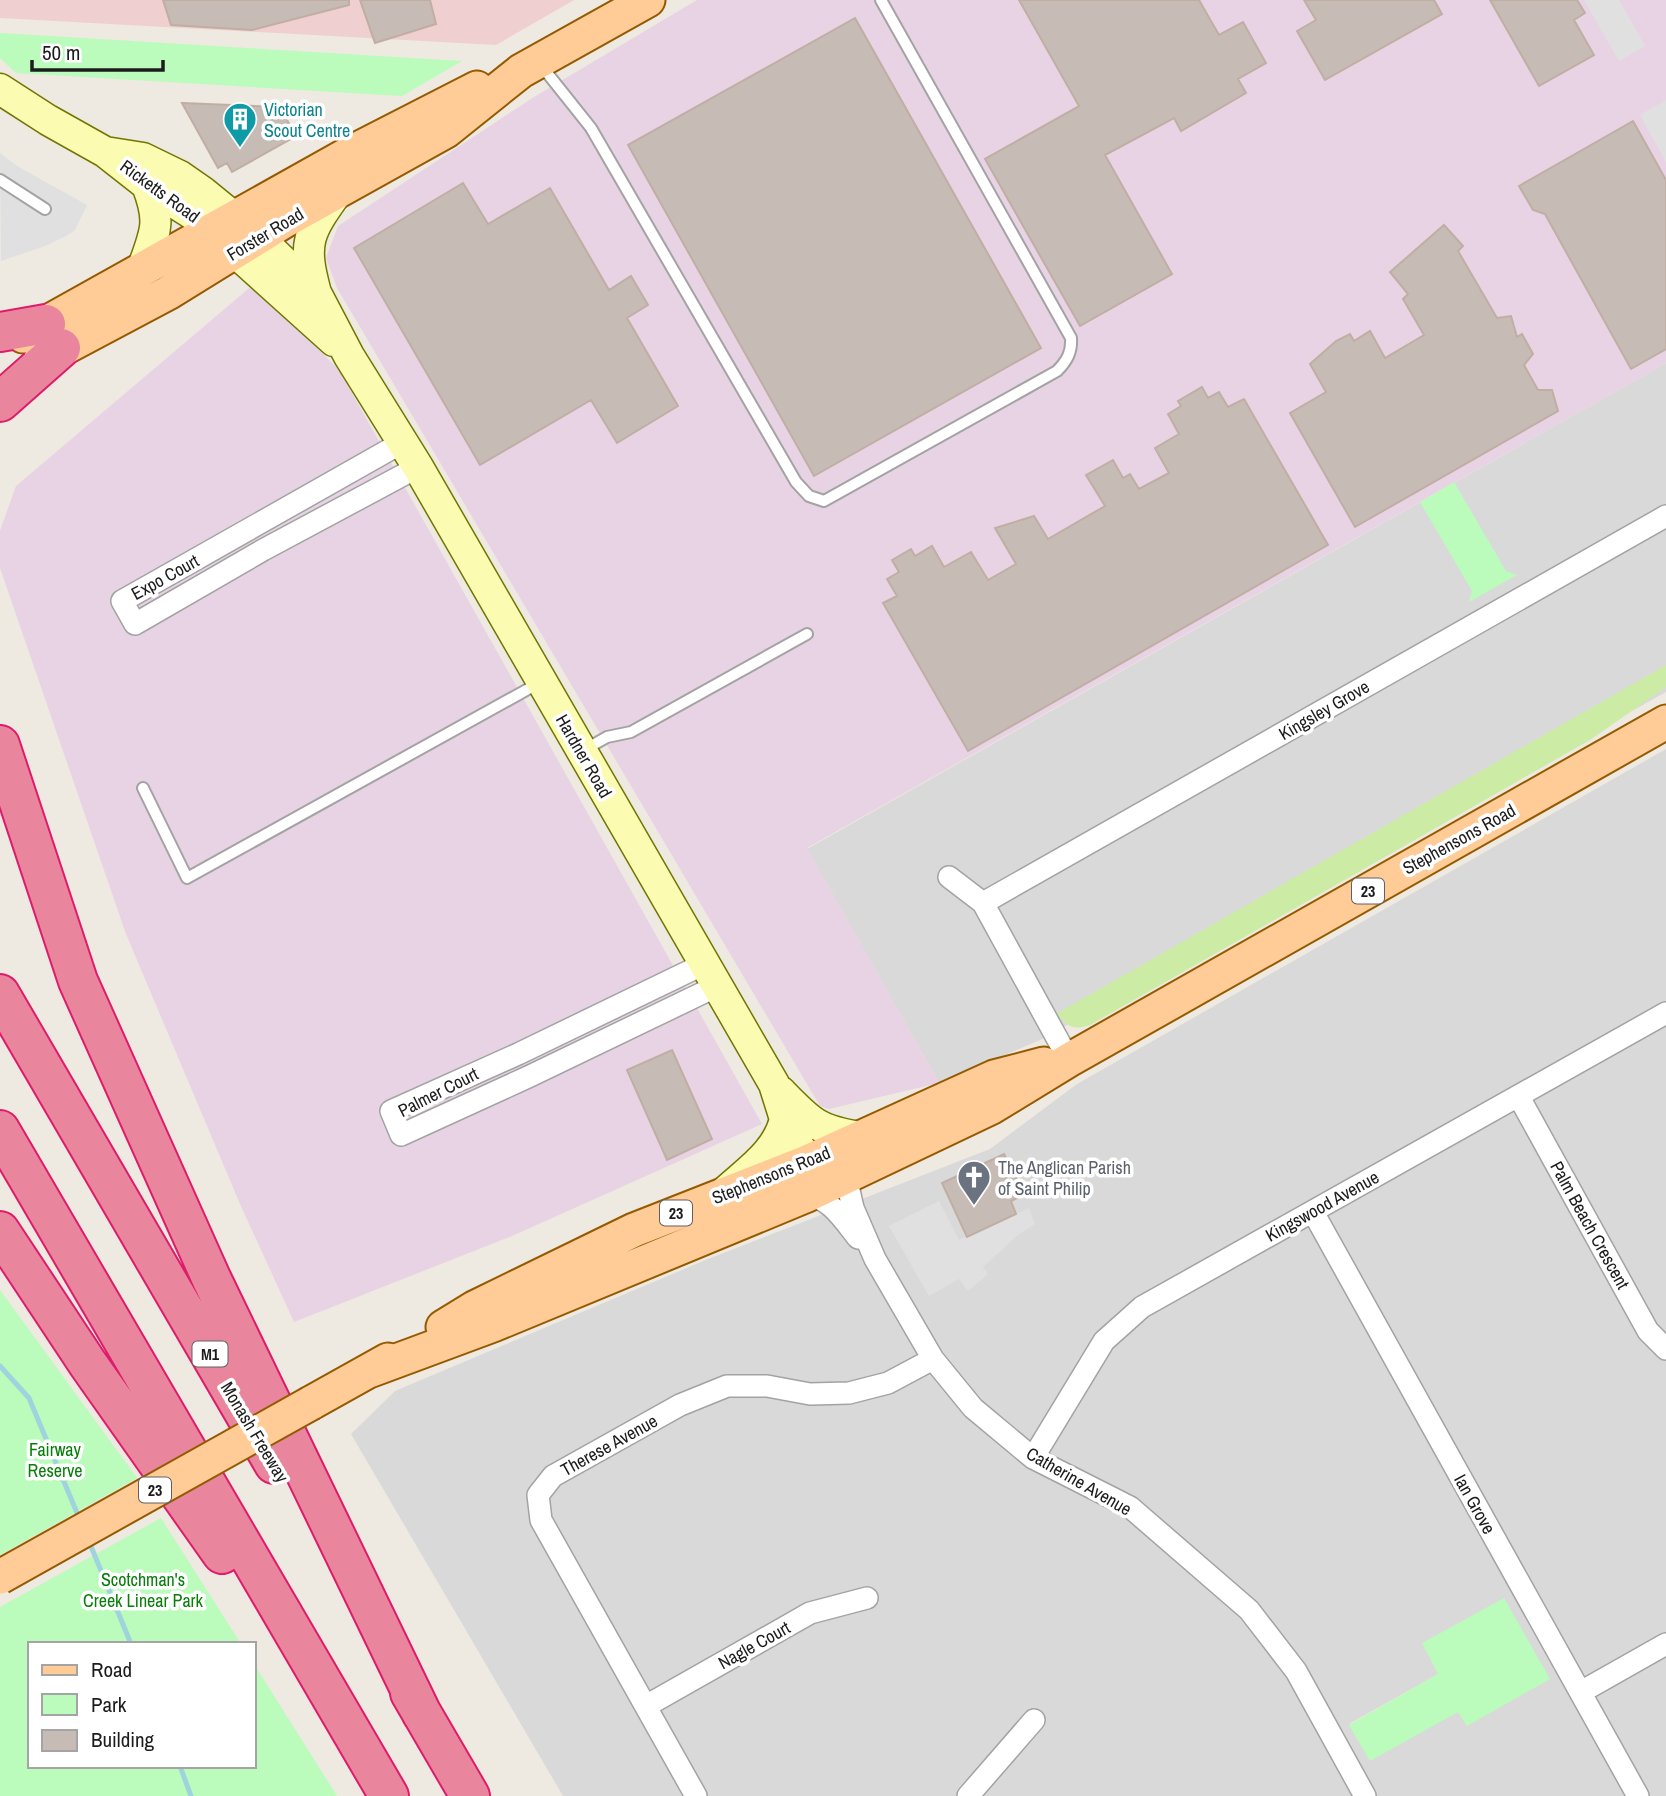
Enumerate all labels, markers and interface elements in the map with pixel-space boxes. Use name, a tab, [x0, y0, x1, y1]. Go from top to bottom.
scale bar	[32, 28, 163, 72]
text: 50 m	[42, 38, 80, 67]
place label: Victorian Scout Centre	[264, 97, 350, 143]
building icon: Victorian Scout Centre	[221, 100, 259, 149]
street label: Ricketts Road	[115, 154, 205, 228]
street label: Forster Road	[222, 201, 308, 267]
street label: Expo Court	[127, 548, 203, 606]
street label: Kingsley Grove	[1274, 674, 1374, 746]
street label: Hardner Road	[550, 710, 618, 802]
street label: Stephensons Road	[1398, 798, 1520, 880]
road number: 23	[1352, 878, 1384, 904]
street label: Palmer Court	[394, 1061, 482, 1123]
street label: Stephensons Road	[708, 1140, 834, 1210]
place label: The Anglican Parish of Saint Philip	[998, 1155, 1131, 1201]
street label: Palm Beach Crescent	[1544, 1157, 1636, 1293]
church icon: The Anglican Parish of Saint Philip	[955, 1158, 993, 1207]
street label: Kingswood Avenue	[1261, 1164, 1383, 1248]
road number: 23	[660, 1200, 692, 1226]
road number: M1	[192, 1342, 228, 1366]
street label: Monash Freeway	[215, 1377, 295, 1487]
street label: Therese Avenue	[556, 1408, 662, 1482]
park label: Fairway Reserve	[28, 1437, 82, 1483]
street label: Catherine Avenue	[1022, 1441, 1136, 1521]
street label: Ian Grove	[1448, 1470, 1502, 1538]
road number: 23	[139, 1478, 171, 1502]
park label: Scotchman's Creek Linear Park	[83, 1567, 204, 1613]
street label: Nagle Court	[714, 1615, 794, 1675]
legend	[28, 1642, 256, 1768]
text: Road	[91, 1655, 132, 1684]
text: Park	[91, 1690, 127, 1719]
text: Building	[91, 1725, 155, 1754]

